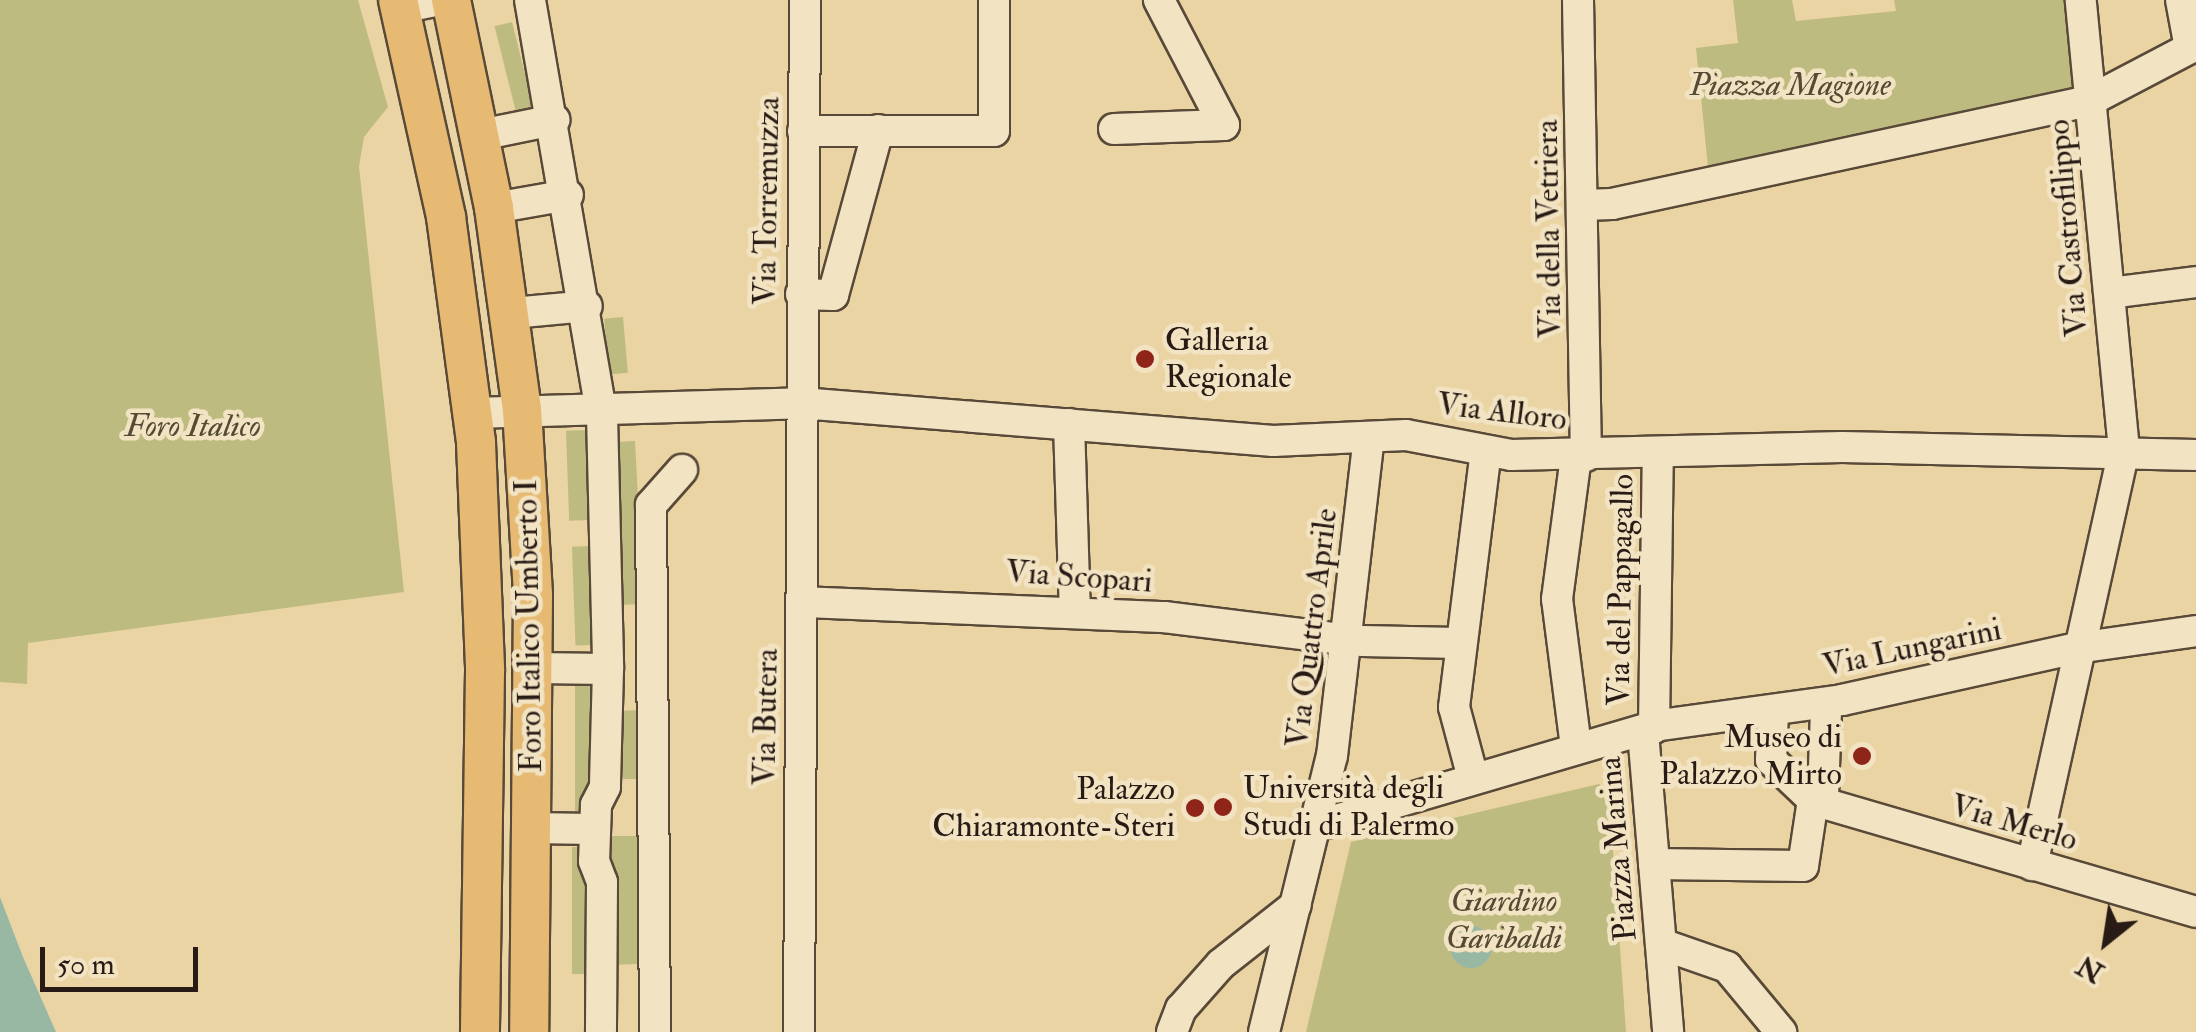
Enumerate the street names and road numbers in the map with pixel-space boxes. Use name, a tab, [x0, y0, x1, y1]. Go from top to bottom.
street label: Via Torremuzza	[746, 97, 788, 305]
street label: Via Castrofilippo	[2039, 118, 2097, 338]
street label: Via della Vetriera	[1528, 119, 1570, 339]
street label: Via Alloro	[1435, 385, 1569, 439]
street label: Via del Pappagallo	[1600, 474, 1642, 706]
street label: Foro Italico Umberto I	[507, 479, 551, 773]
street label: Via Quattro Aprile	[1278, 506, 1346, 750]
street label: Via Scopari	[1004, 553, 1154, 601]
street label: Via Lungarini	[1819, 610, 2005, 686]
street label: Via Butera	[746, 648, 786, 786]
street label: Piazza Marina	[1591, 755, 1645, 943]
street label: Via Merlo	[1946, 787, 2082, 859]

